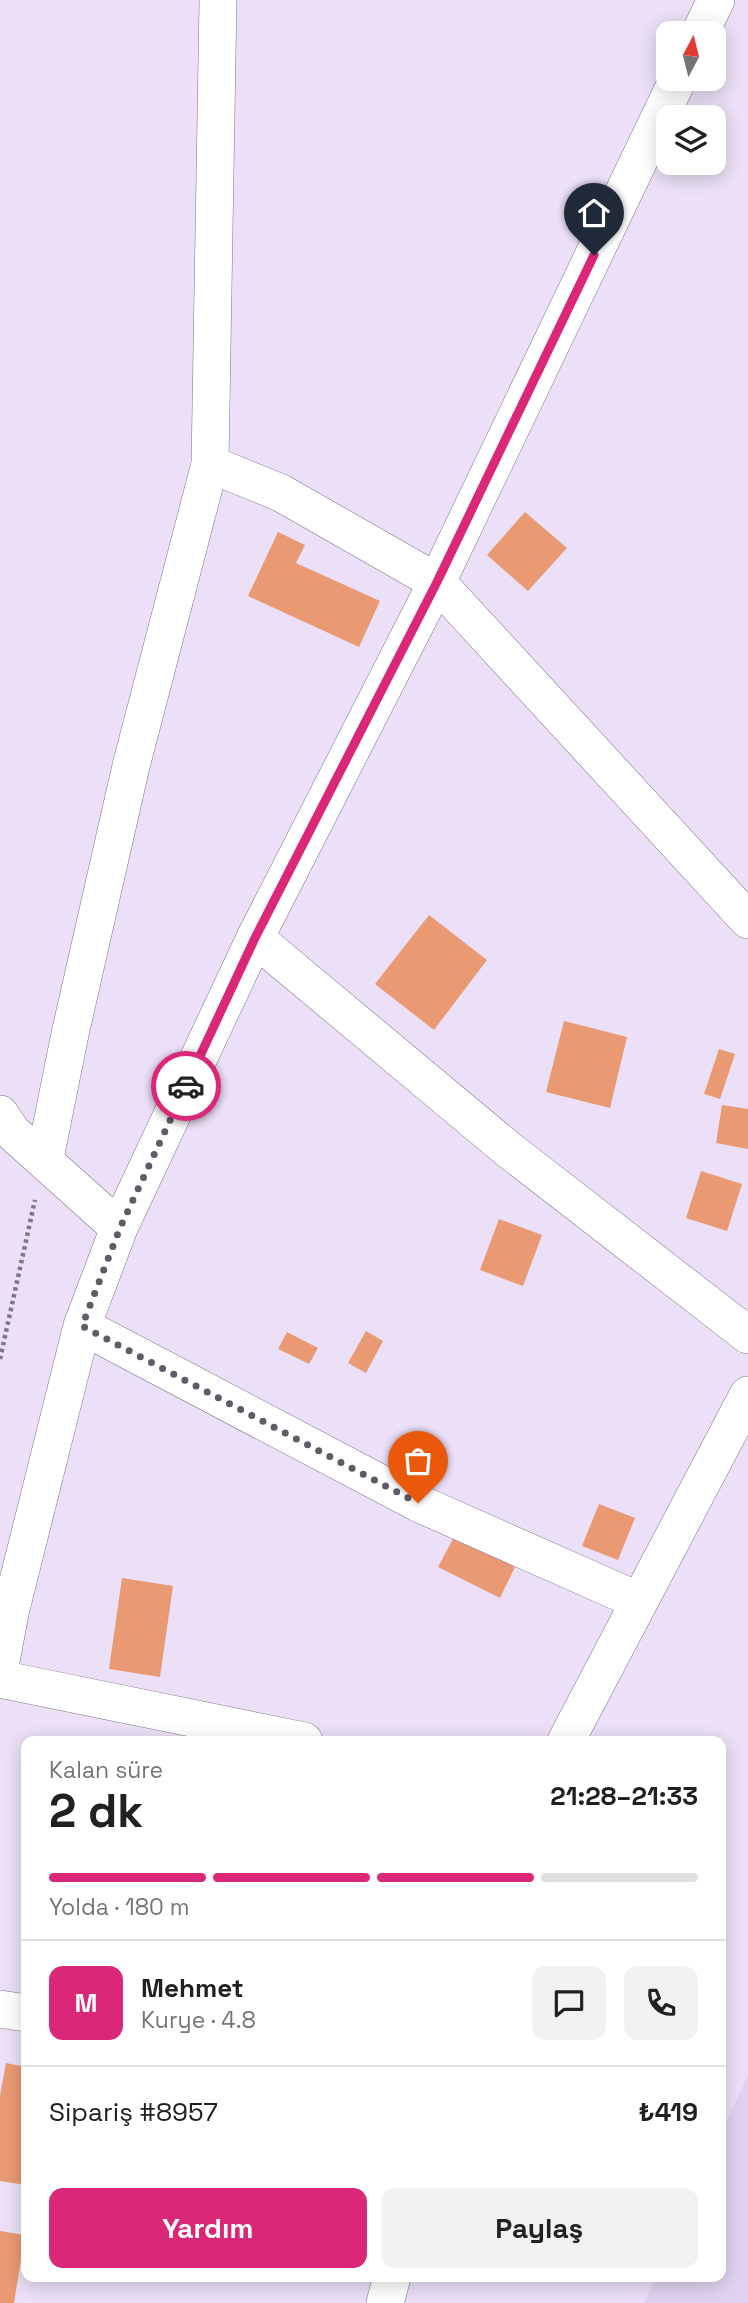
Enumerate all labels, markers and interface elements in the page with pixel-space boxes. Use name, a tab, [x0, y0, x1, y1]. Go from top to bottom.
north arrow	[656, 21, 726, 91]
map controls	[656, 21, 726, 175]
button: layers	[656, 105, 726, 175]
pin	[564, 183, 624, 255]
icon: home	[575, 194, 613, 232]
courier	[151, 1051, 221, 1121]
icon: car	[167, 1067, 205, 1105]
pin	[388, 1431, 448, 1503]
icon: bag	[399, 1442, 437, 1480]
text: Kalan süre	[49, 1755, 163, 1785]
text: 21:28–21:33	[550, 1779, 698, 1813]
text: 2 dk	[49, 1782, 143, 1840]
text: Yolda · 180 m	[49, 1892, 189, 1922]
button: chat	[532, 1966, 606, 2040]
button: phone	[624, 1966, 698, 2040]
text: Mehmet	[141, 1971, 244, 2005]
text: M	[75, 1986, 97, 2020]
text: Kurye · 4.8	[141, 2005, 256, 2035]
text: Sipariş #8957	[49, 2095, 218, 2129]
text: ₺419	[639, 2095, 698, 2129]
button: Yardım	[49, 2188, 367, 2268]
button: Paylaş	[381, 2188, 698, 2268]

